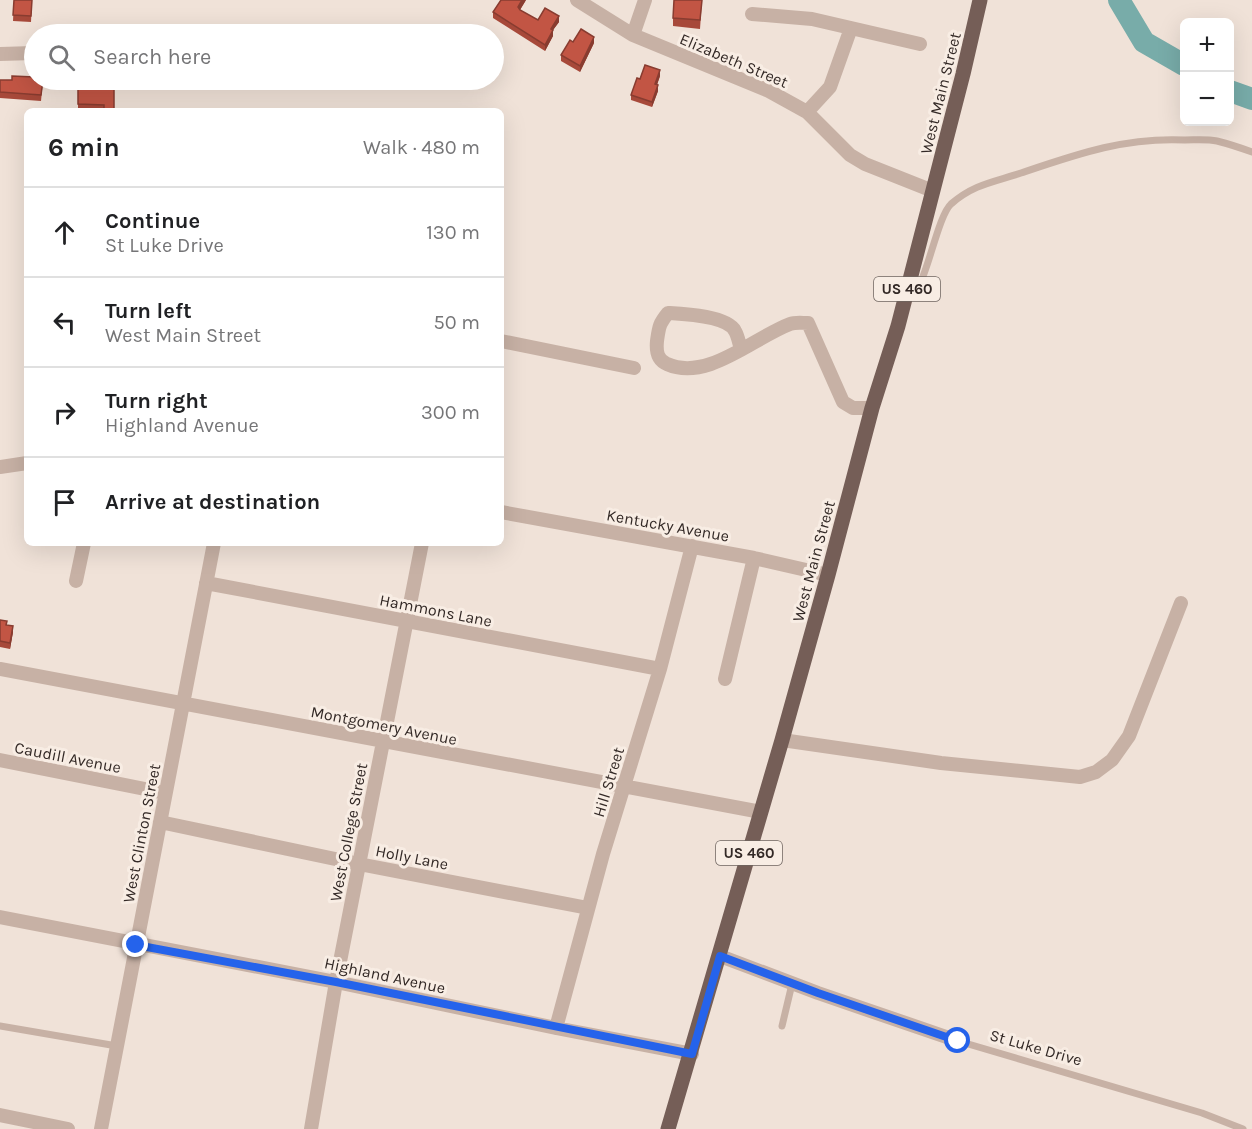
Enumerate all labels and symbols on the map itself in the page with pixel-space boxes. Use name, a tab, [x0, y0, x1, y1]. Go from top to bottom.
street label: Elizabeth Street	[677, 29, 791, 92]
street label: West Main Street	[916, 30, 965, 156]
road number: US 460	[874, 277, 940, 301]
street label: West Main Street	[788, 498, 839, 624]
street label: Kentucky Avenue	[605, 505, 731, 546]
street label: Hammons Lane	[378, 590, 494, 631]
street label: Montgomery Avenue	[309, 702, 459, 749]
street label: Caudill Avenue	[13, 738, 123, 777]
street label: Hill Street	[589, 745, 628, 819]
street label: West College Street	[326, 761, 371, 903]
street label: West Clinton Street	[119, 762, 164, 904]
street label: Holly Lane	[374, 841, 450, 874]
road number: US 460	[716, 841, 782, 865]
route end	[122, 931, 148, 957]
street label: Highland Avenue	[323, 953, 447, 998]
street label: St Luke Drive	[988, 1025, 1084, 1070]
route start	[944, 1027, 970, 1053]

